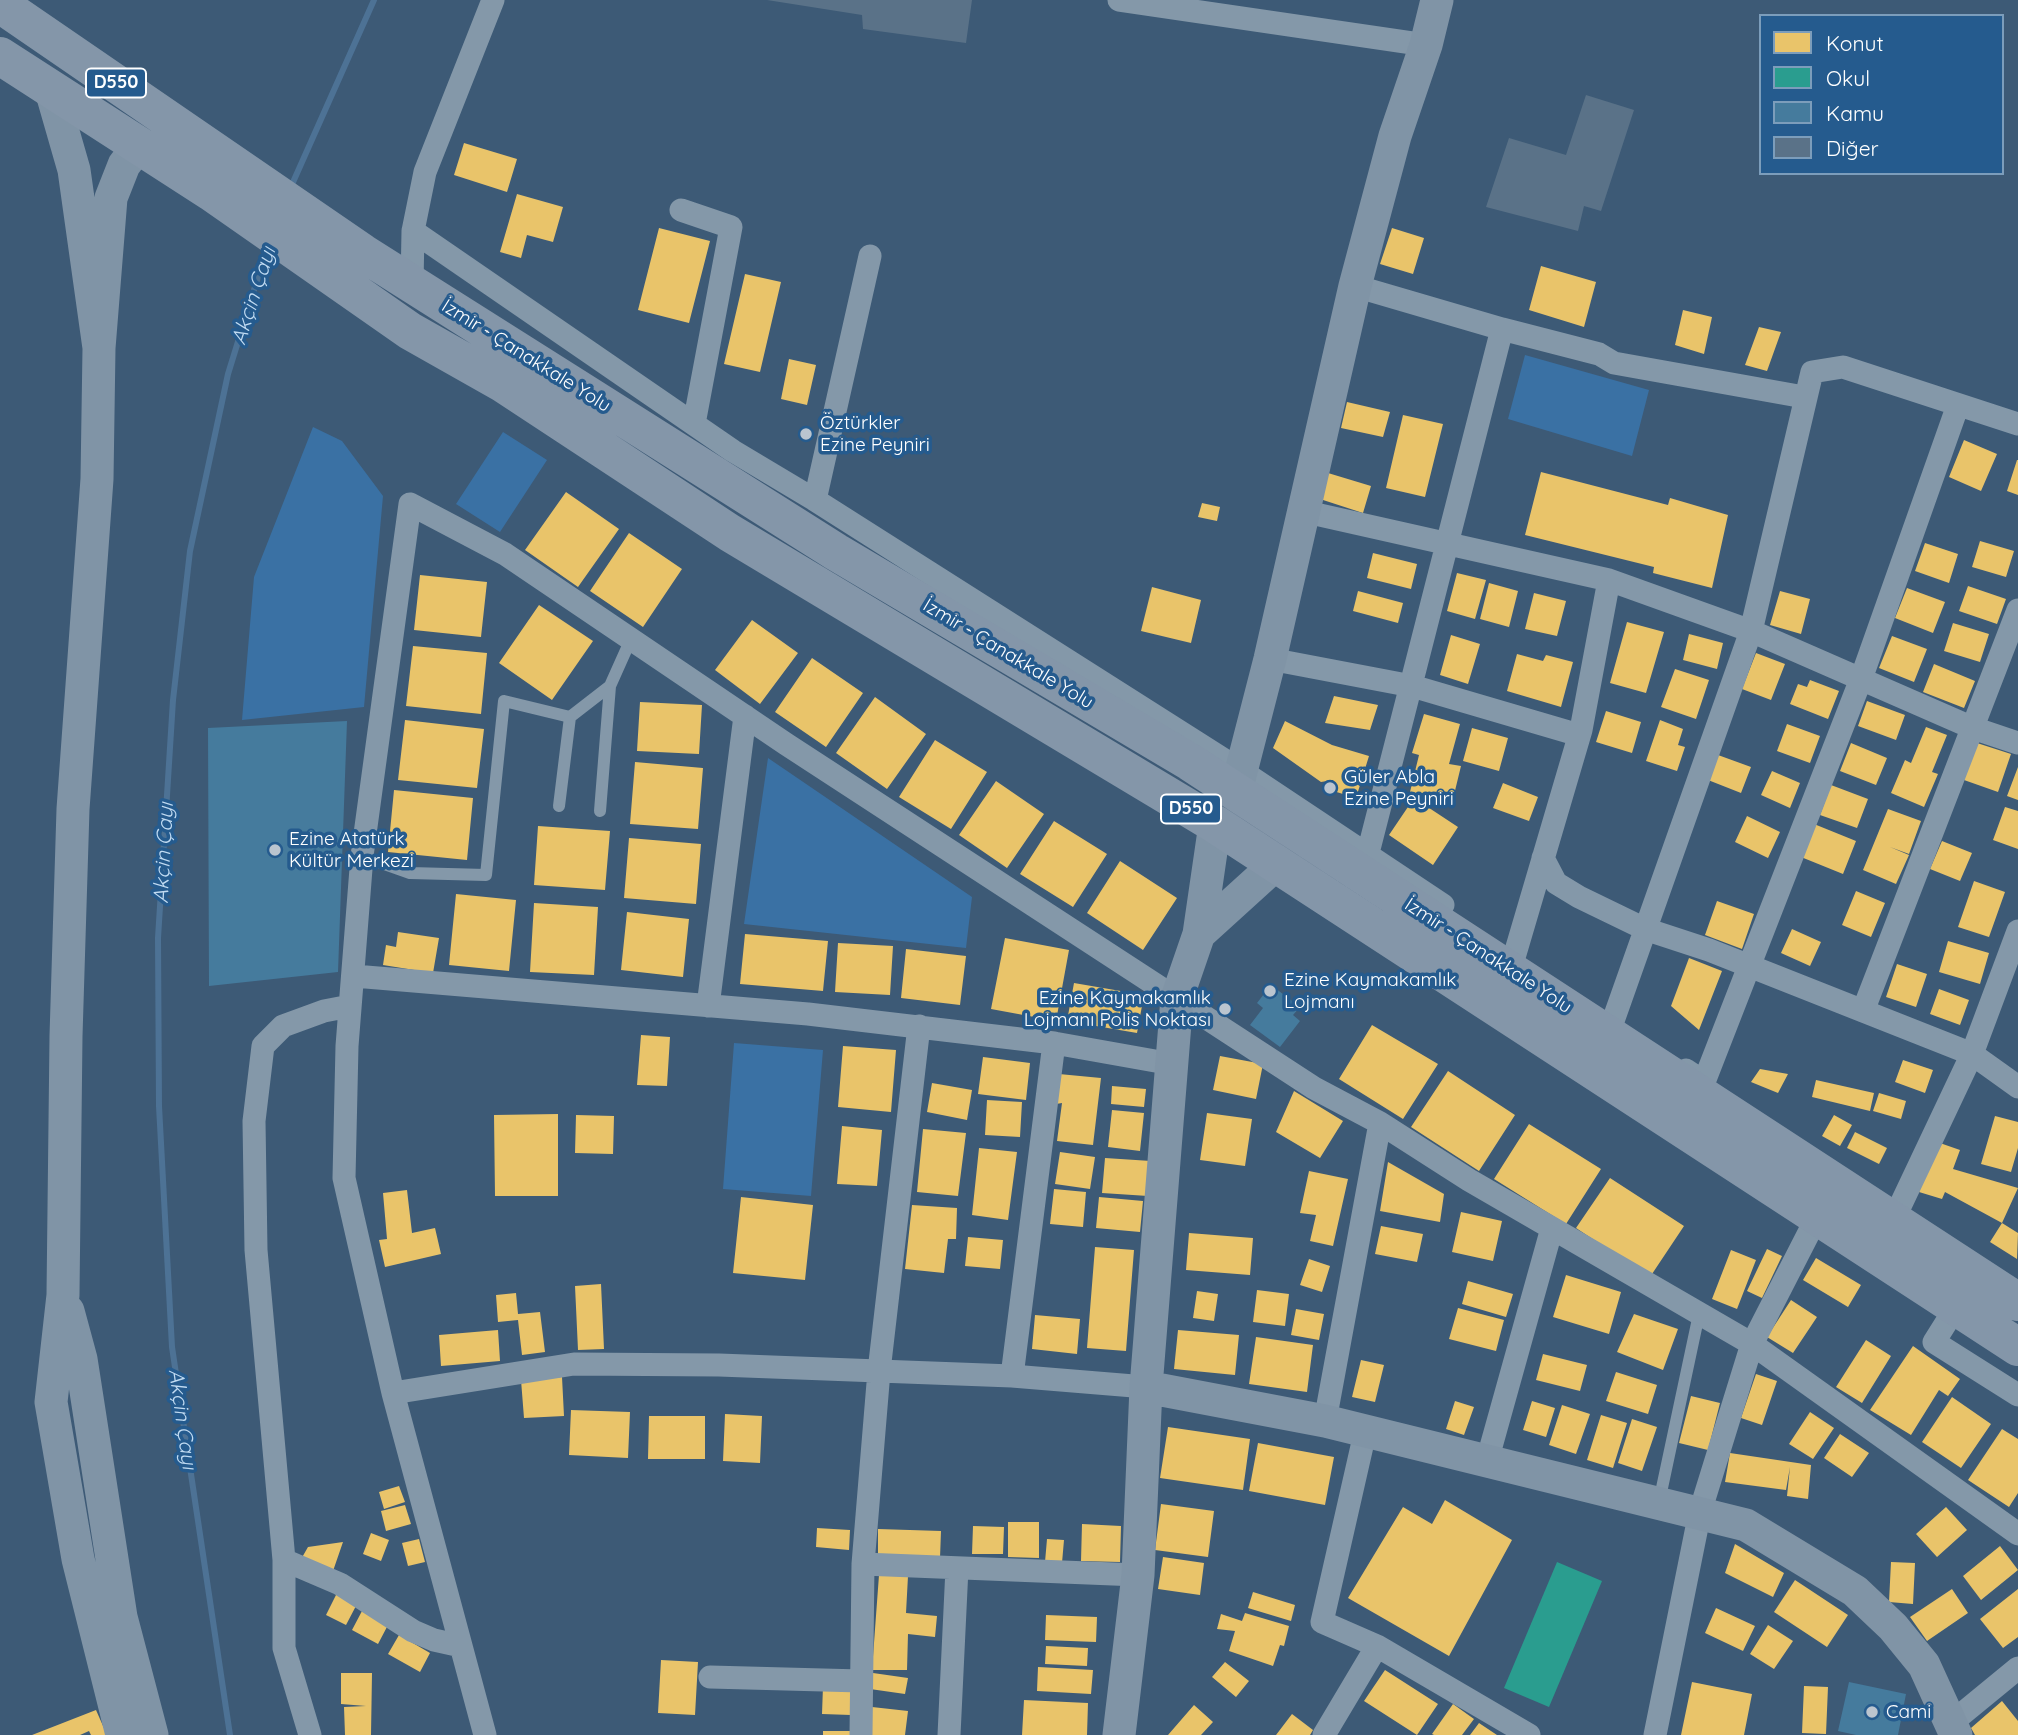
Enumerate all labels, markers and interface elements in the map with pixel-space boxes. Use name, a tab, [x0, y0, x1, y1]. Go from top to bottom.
legend	[1759, 14, 2004, 175]
text: Konut	[1826, 30, 1884, 56]
text: Okul	[1826, 65, 1870, 91]
road number: D550	[86, 68, 146, 98]
text: Kamu	[1826, 100, 1884, 126]
text: Diğer	[1826, 135, 1879, 161]
water label: Akçin Çayı	[226, 244, 282, 348]
street label: İzmir - Çanakkale Yolu	[437, 295, 615, 417]
place label: Öztürkler Ezine Peyniri	[820, 412, 930, 456]
marker: Öztürkler Ezine Peyniri	[798, 426, 814, 442]
street label: İzmir - Çanakkale Yolu	[919, 594, 1097, 714]
place label: Güler Abla Ezine Peyniri	[1344, 766, 1454, 810]
marker: Güler Abla Ezine Peyniri	[1322, 780, 1338, 796]
road number: D550	[1161, 794, 1221, 824]
water label: Akçin Çayı	[149, 802, 179, 904]
place label: Ezine Atatürk Kültür Merkezi	[289, 828, 414, 872]
marker: Ezine Atatürk Kültür Merkezi	[267, 842, 283, 858]
street label: İzmir - Çanakkale Yolu	[1400, 893, 1576, 1019]
place label: Ezine Kaymakamlık Lojmanı	[1284, 969, 1456, 1013]
marker: Ezine Kaymakamlık Lojmanı	[1262, 983, 1278, 999]
place label: Ezine Kaymakamlık Lojmanı Polis Noktası	[1024, 987, 1211, 1031]
marker: Ezine Kaymakamlık Lojmanı Polis Noktası	[1217, 1001, 1233, 1017]
water label: Akçin Çayı	[162, 1367, 202, 1471]
place label: Cami	[1886, 1701, 1931, 1723]
marker: Cami	[1864, 1704, 1880, 1720]

